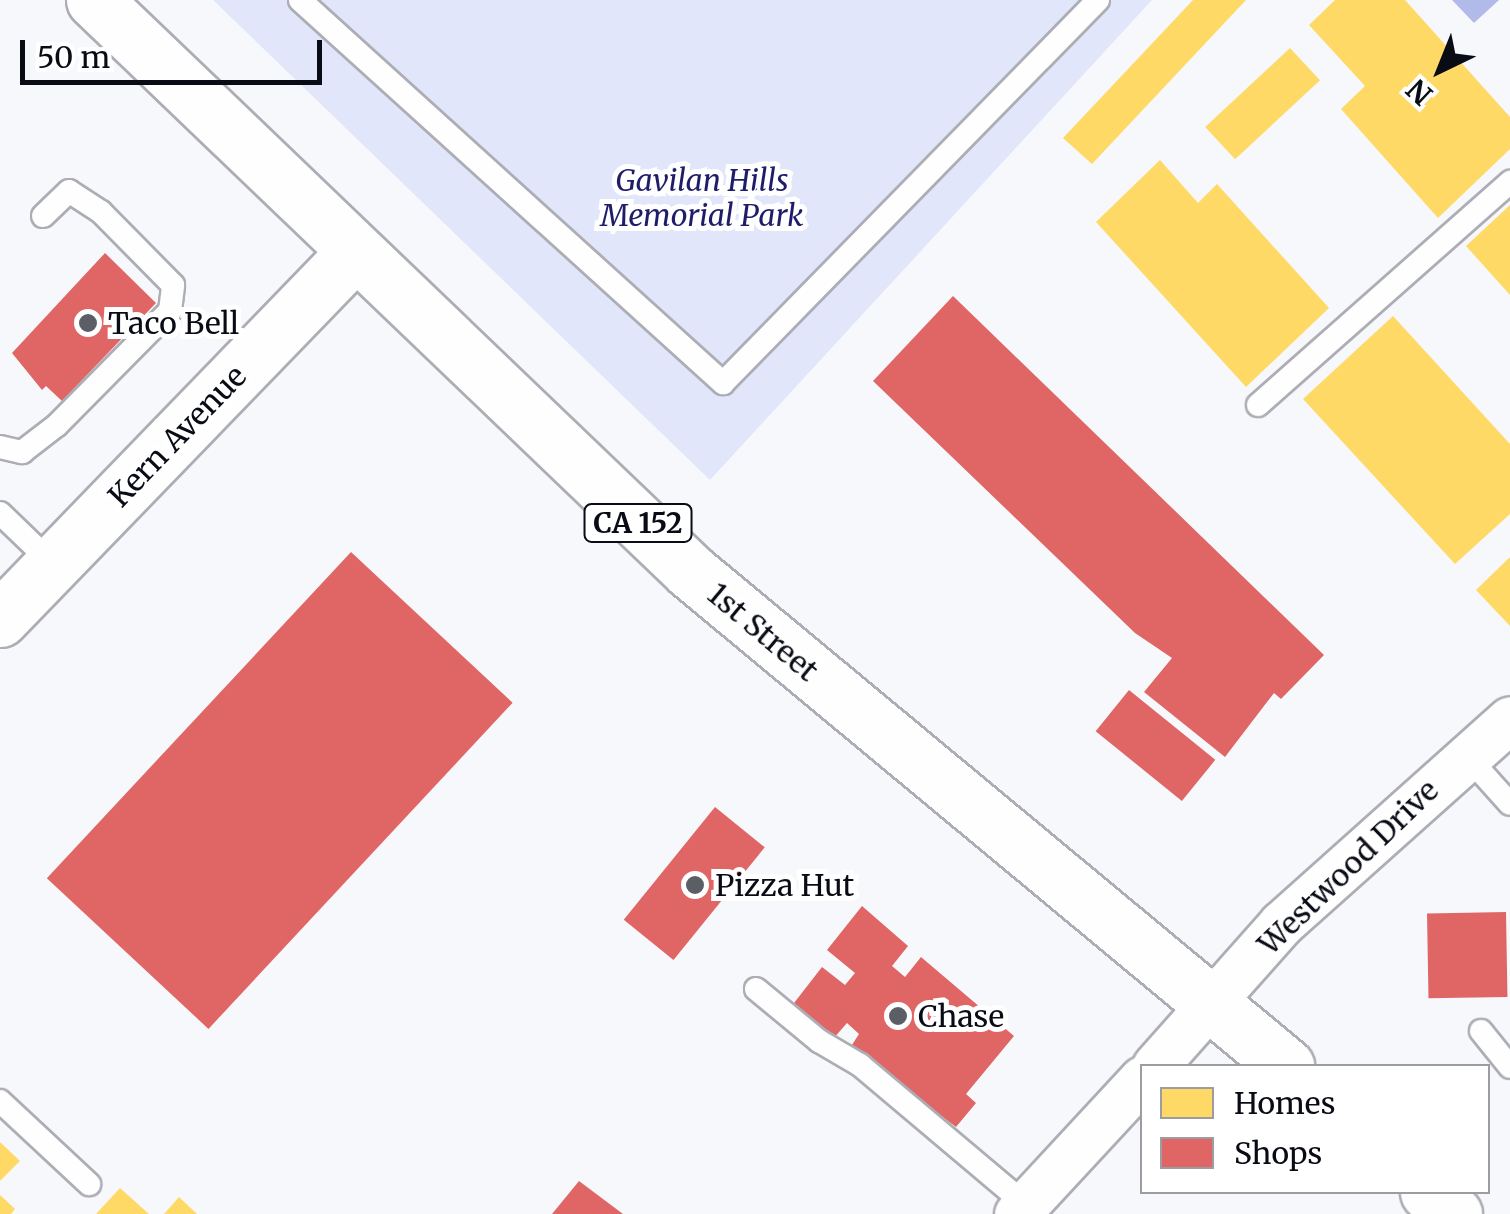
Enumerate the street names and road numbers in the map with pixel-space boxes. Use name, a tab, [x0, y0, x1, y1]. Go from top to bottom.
street label: Kern Avenue	[101, 358, 253, 514]
road number: CA 152	[583, 500, 693, 546]
street label: 1st Street	[701, 576, 825, 688]
street label: Westwood Drive	[1251, 772, 1445, 962]

